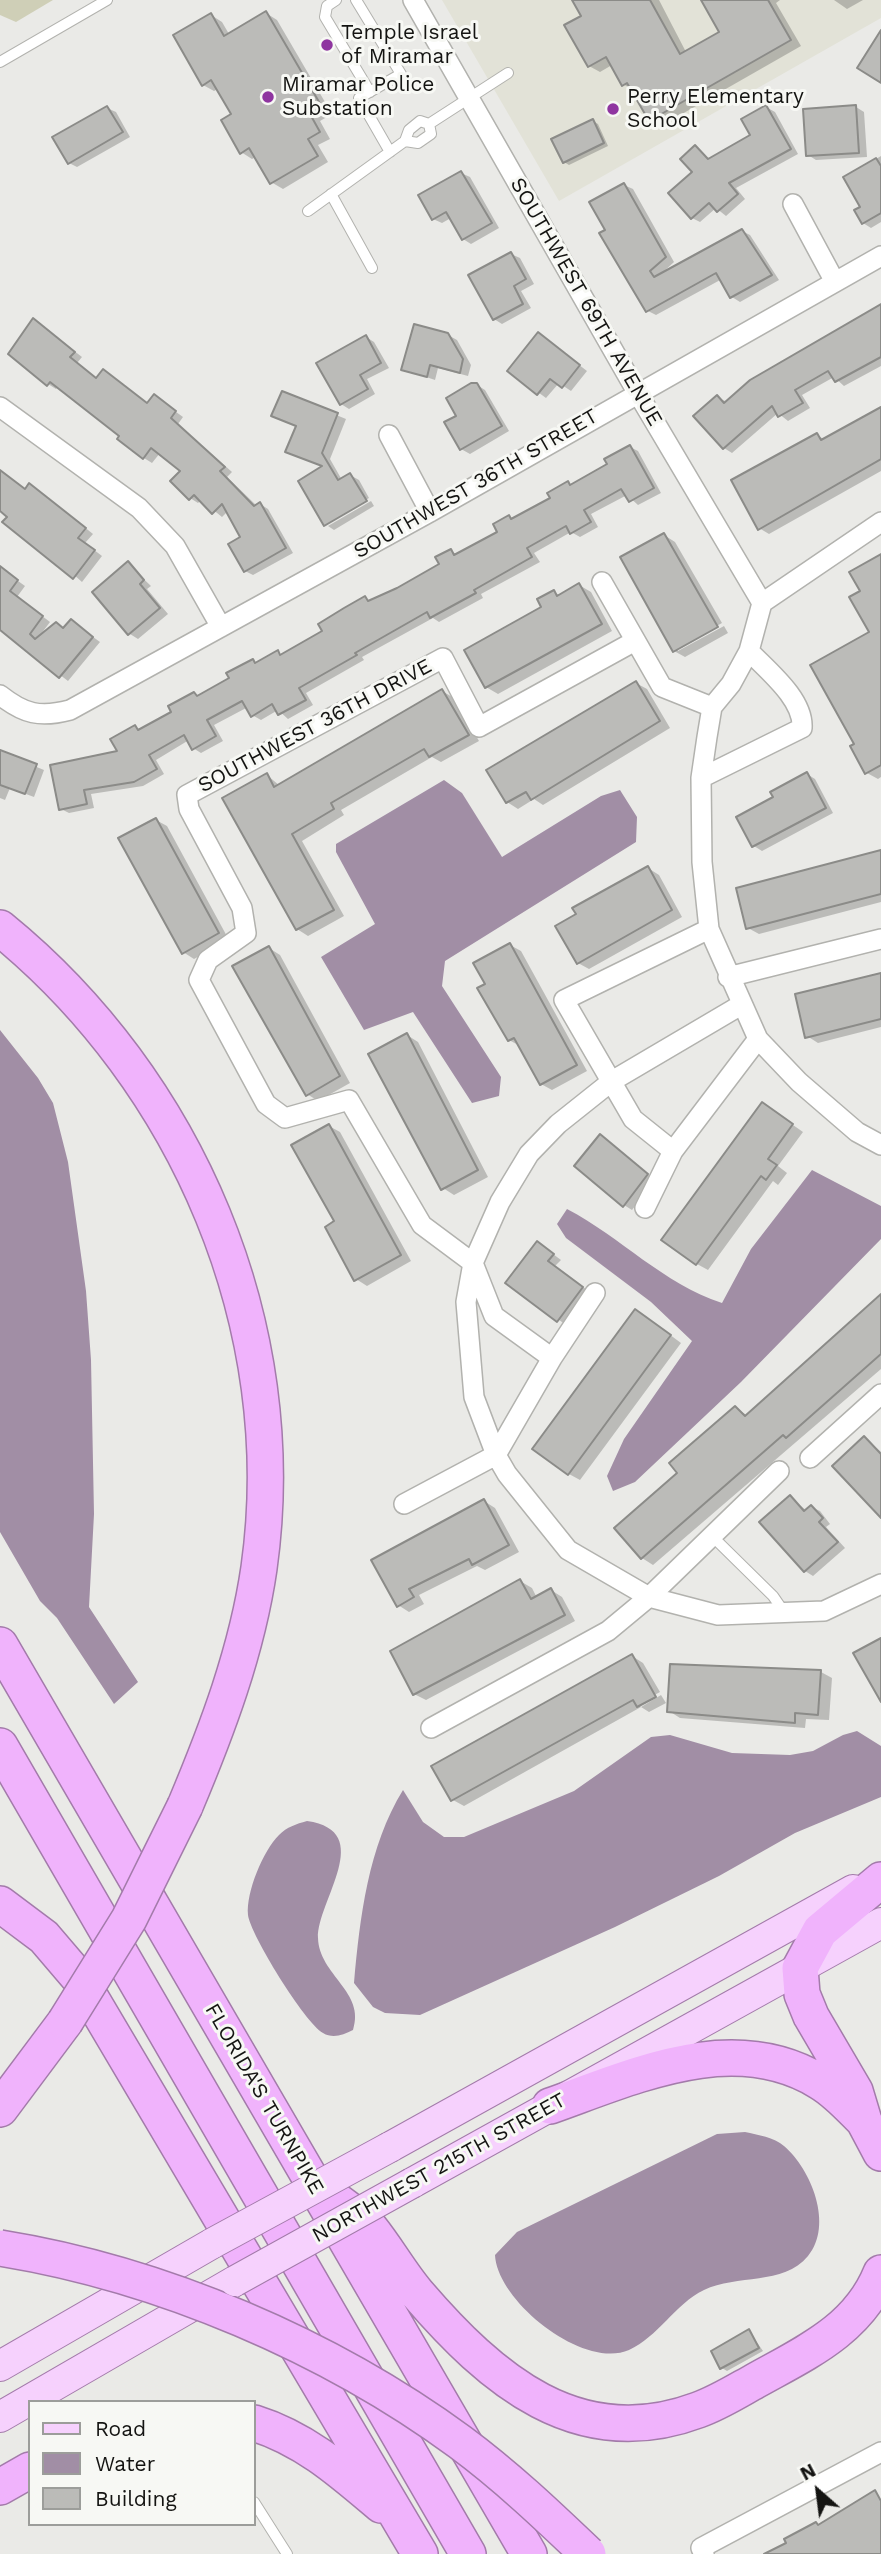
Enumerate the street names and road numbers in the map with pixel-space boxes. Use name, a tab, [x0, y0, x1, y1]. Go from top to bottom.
street label: SOUTHWEST 69TH AVENUE	[504, 173, 668, 431]
street label: SOUTHWEST 36TH STREET	[349, 404, 603, 564]
street label: SOUTHWEST 36TH DRIVE	[194, 654, 436, 798]
street label: FLORIDA'S TURNPIKE	[199, 1999, 329, 2199]
street label: NORTHWEST 215TH STREET	[308, 2088, 570, 2248]

